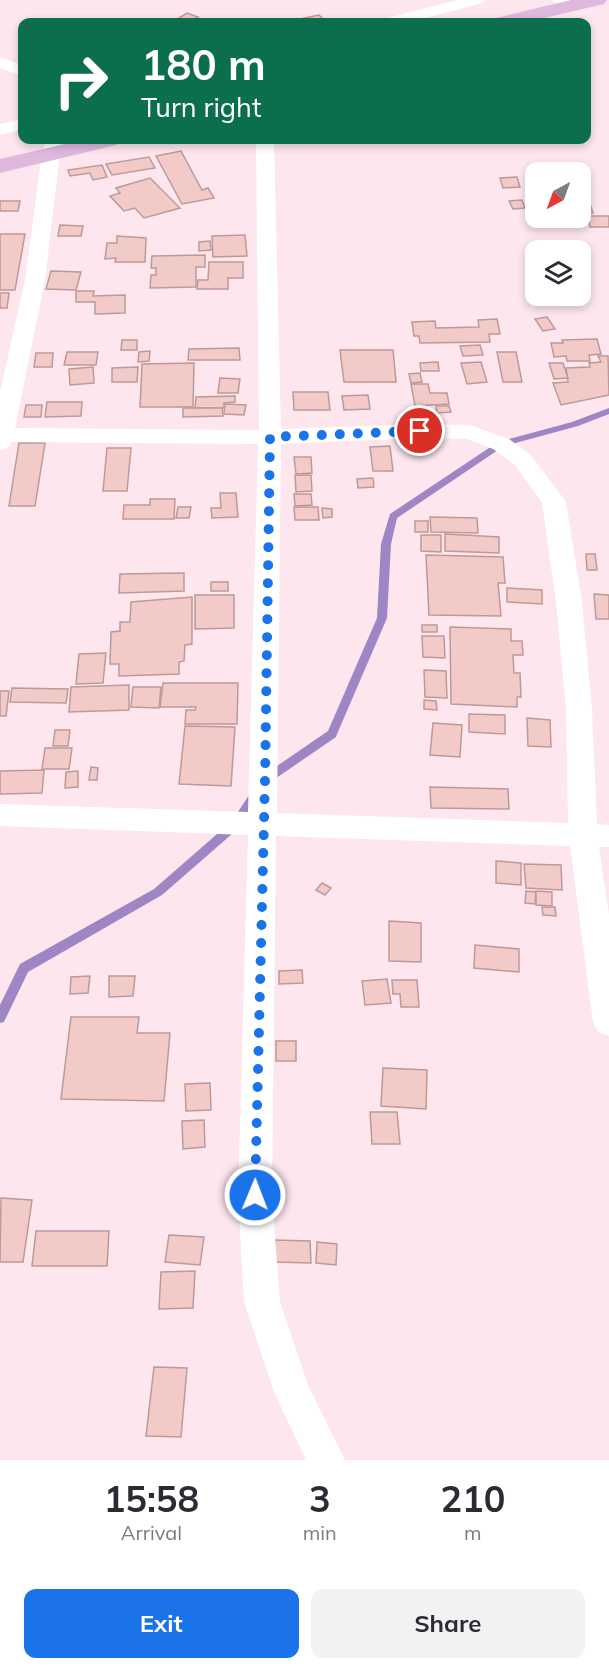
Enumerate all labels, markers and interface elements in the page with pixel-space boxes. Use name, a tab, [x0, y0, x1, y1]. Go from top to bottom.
text: 180 m	[141, 38, 266, 91]
icon: right	[42, 42, 120, 120]
text: Turn right	[141, 90, 261, 124]
north arrow	[525, 162, 591, 228]
map controls	[525, 162, 591, 306]
button: layers	[525, 240, 591, 306]
pin	[394, 405, 445, 456]
icon: arrive	[403, 414, 436, 447]
position arrow	[223, 1163, 287, 1227]
text: 15:58	[104, 1476, 199, 1521]
text: 3	[309, 1476, 331, 1521]
text: 210	[440, 1476, 505, 1521]
text: Arrival	[121, 1520, 182, 1545]
text: min	[303, 1520, 337, 1545]
text: m	[464, 1520, 482, 1545]
button: Exit	[24, 1589, 299, 1658]
button: Share	[311, 1589, 585, 1658]

